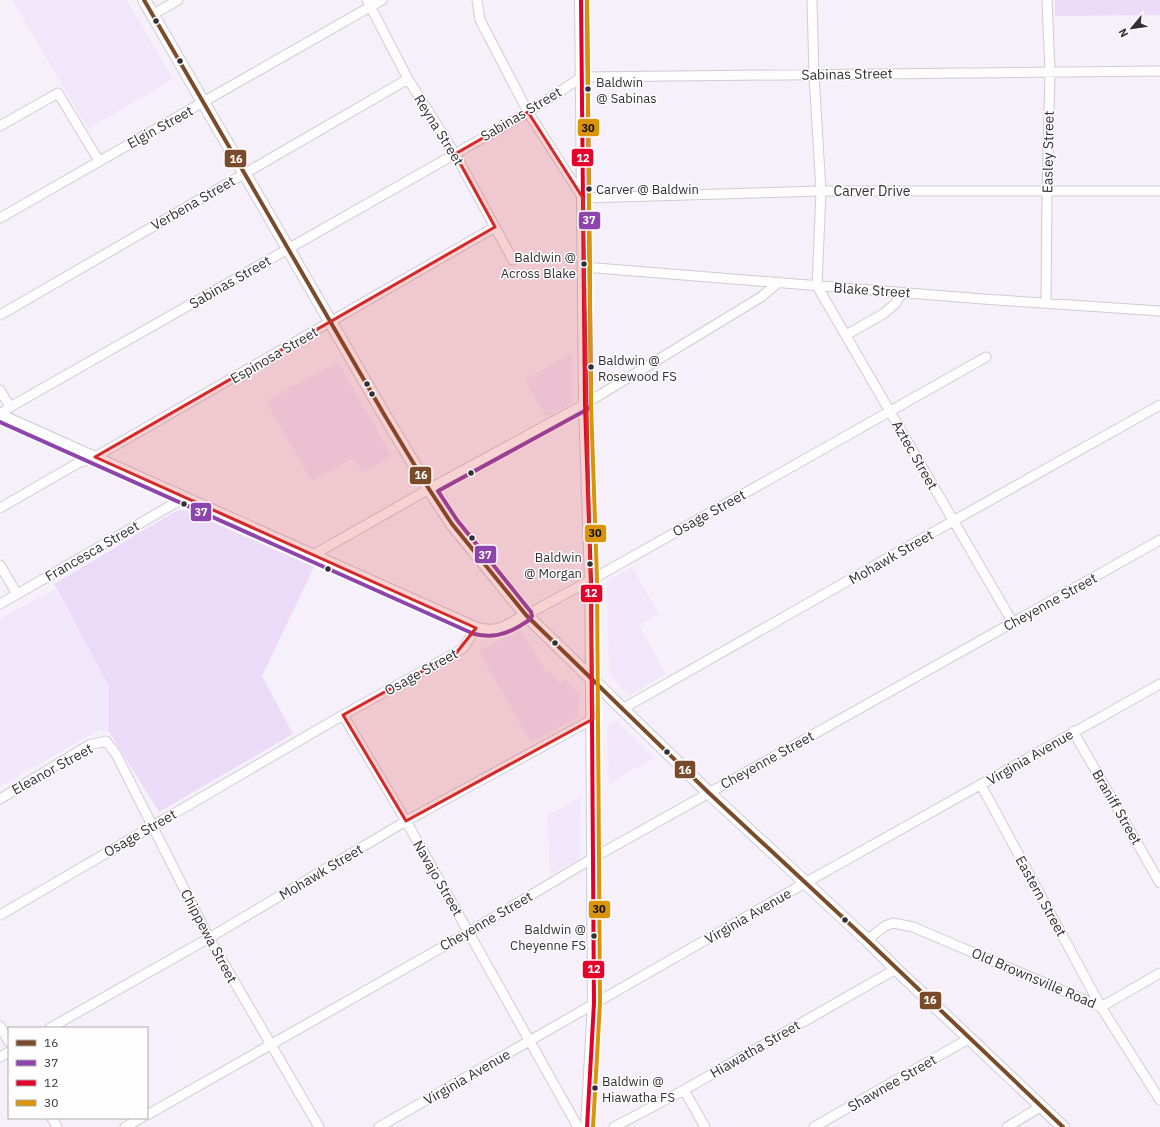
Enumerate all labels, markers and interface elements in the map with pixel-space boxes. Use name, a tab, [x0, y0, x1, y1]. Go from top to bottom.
north arrow	[1112, 8, 1152, 48]
unlabelled marker	[151, 16, 161, 26]
text: N	[1115, 26, 1131, 40]
unlabelled marker	[175, 56, 185, 66]
street label: Sabinas Street	[801, 64, 893, 84]
place label: Baldwin @ Sabinas	[596, 74, 657, 107]
street label: Sabinas Street	[477, 83, 565, 145]
marker: Baldwin @ Sabinas	[583, 84, 593, 94]
street label: Reyna Street	[410, 91, 468, 169]
street label: Elgin Street	[124, 102, 196, 152]
street label: Easley Street	[1038, 110, 1058, 193]
line badge: 30	[577, 118, 600, 137]
text: 30	[581, 121, 595, 135]
line badge: 12	[571, 148, 594, 167]
line badge: 16	[224, 149, 247, 168]
text: 12	[576, 151, 590, 165]
text: 16	[229, 152, 243, 166]
street label: Verbena Street	[148, 172, 238, 234]
place label: Carver @ Baldwin	[596, 181, 699, 198]
street label: Carver Drive	[834, 182, 911, 200]
marker: Carver @ Baldwin	[584, 184, 594, 194]
line badge: 37	[578, 211, 601, 230]
text: 37	[582, 213, 596, 227]
place label: Baldwin @ Across Blake	[501, 249, 576, 282]
street label: Sabinas Street	[186, 251, 274, 313]
marker: Baldwin @ Across Blake	[579, 259, 589, 269]
street label: Blake Street	[833, 278, 911, 302]
street label: Espinosa Street	[227, 323, 321, 387]
place label: Baldwin @ Rosewood FS	[598, 352, 677, 385]
marker: Baldwin @ Rosewood FS	[586, 362, 596, 372]
unlabelled marker	[362, 379, 372, 389]
unlabelled marker	[367, 389, 377, 399]
street label: Aztec Street	[888, 417, 942, 493]
line badge: 16	[409, 466, 432, 485]
text: 16	[414, 468, 428, 482]
unlabelled marker	[466, 468, 476, 478]
street label: Osage Street	[669, 485, 749, 540]
unlabelled marker	[179, 499, 189, 509]
line badge: 37	[190, 502, 212, 522]
text: 37	[194, 505, 208, 519]
street label: Francesca Street	[42, 517, 142, 585]
line badge: 30	[584, 524, 607, 543]
text: 30	[588, 526, 602, 540]
street label: Mohawk Street	[846, 526, 936, 588]
unlabelled marker	[467, 533, 477, 543]
line badge: 37	[474, 545, 497, 564]
text: 37	[478, 548, 492, 562]
place label: Baldwin @ Morgan	[524, 549, 582, 582]
marker: Baldwin @ Morgan	[585, 559, 595, 569]
unlabelled marker	[323, 564, 333, 574]
street label: Cheyenne Street	[1000, 569, 1100, 635]
line badge: 12	[580, 584, 603, 603]
text: 12	[584, 586, 598, 600]
unlabelled marker	[550, 638, 560, 648]
street label: Osage Street	[381, 644, 461, 699]
street label: Virginia Avenue	[984, 725, 1077, 789]
street label: Cheyenne Street	[717, 727, 817, 793]
street label: Eleanor Street	[8, 739, 96, 799]
unlabelled marker	[662, 747, 672, 757]
line badge: 16	[674, 760, 696, 779]
text: 16	[678, 763, 692, 777]
street label: Braniff Street	[1088, 766, 1146, 848]
street label: Osage Street	[100, 805, 180, 861]
street label: Navajo Street	[409, 837, 467, 919]
street label: Mohawk Street	[276, 840, 366, 904]
street label: Eastern Street	[1011, 852, 1071, 940]
street label: Virginia Avenue	[702, 884, 795, 948]
street label: Chippewa Street	[177, 886, 241, 986]
street label: Cheyenne Street	[436, 887, 536, 955]
line badge: 30	[588, 900, 611, 919]
text: 30	[592, 902, 606, 916]
unlabelled marker	[840, 915, 850, 925]
place label: Baldwin @ Cheyenne FS	[510, 921, 586, 954]
marker: Baldwin @ Cheyenne FS	[589, 931, 599, 941]
street label: Old Brownsville Road	[969, 944, 1099, 1012]
line badge: 12	[582, 960, 605, 979]
text: 12	[587, 962, 601, 976]
line badge: 16	[919, 991, 942, 1010]
text: 16	[923, 993, 937, 1007]
street label: Hiawatha Street	[707, 1016, 803, 1082]
legend	[8, 1027, 148, 1119]
text: 16	[44, 1035, 58, 1050]
street label: Virginia Avenue	[421, 1045, 514, 1109]
street label: Shawnee Street	[844, 1050, 940, 1116]
text: 37	[44, 1055, 58, 1070]
place label: Baldwin @ Hiawatha FS	[602, 1073, 675, 1106]
text: 12	[44, 1075, 58, 1090]
marker: Baldwin @ Hiawatha FS	[590, 1083, 600, 1093]
text: 30	[44, 1095, 58, 1110]

